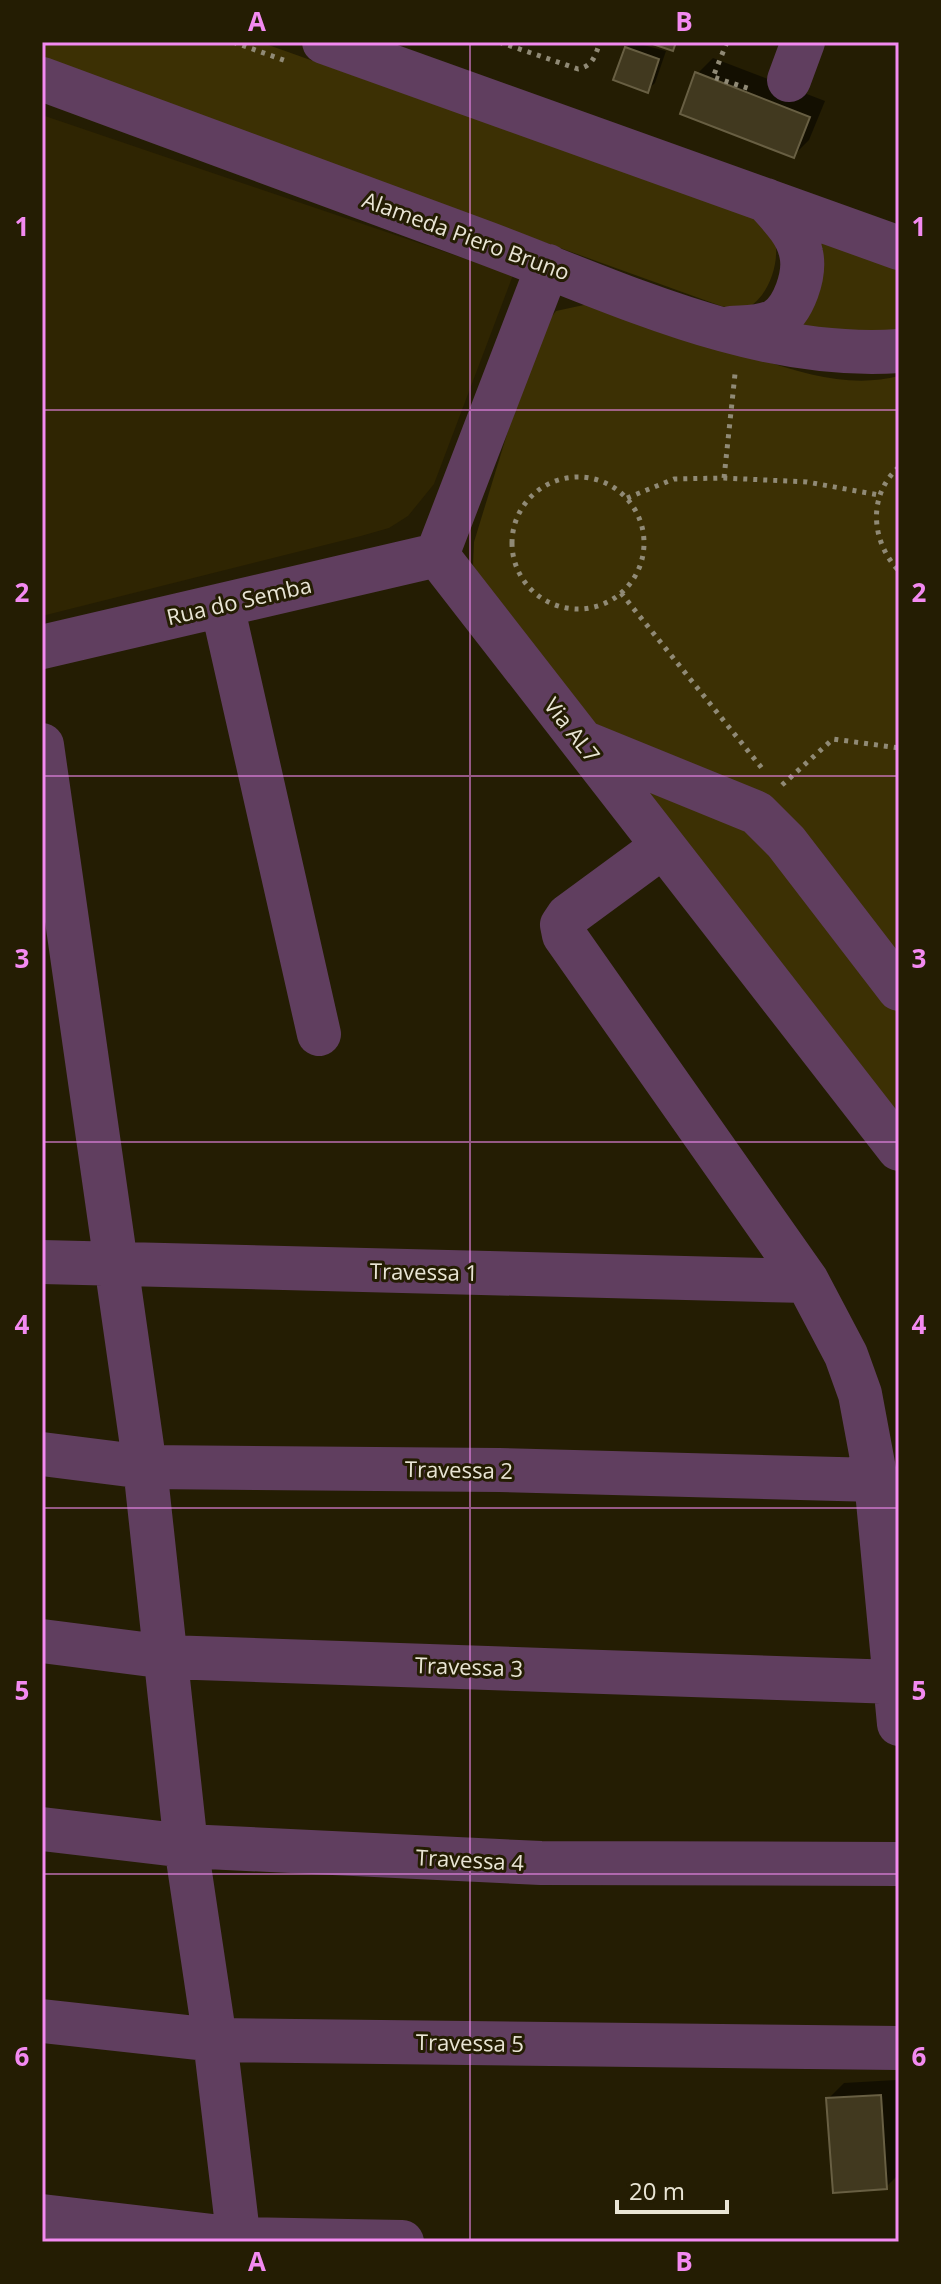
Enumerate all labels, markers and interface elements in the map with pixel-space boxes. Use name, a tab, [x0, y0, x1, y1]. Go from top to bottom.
text: A	[248, 3, 266, 39]
text: B	[675, 3, 693, 39]
street label: Alameda Piero Bruno	[359, 184, 574, 286]
text: 1	[15, 208, 29, 244]
text: 1	[912, 208, 926, 244]
street label: Rua do Semba	[163, 569, 314, 631]
text: 2	[15, 574, 30, 610]
text: 2	[912, 574, 927, 610]
street label: Via AL7	[538, 691, 608, 768]
text: 3	[15, 940, 29, 976]
text: 3	[912, 940, 926, 976]
street label: Travessa 1	[370, 1255, 478, 1287]
text: 4	[15, 1306, 30, 1342]
text: 4	[912, 1306, 927, 1342]
street label: Travessa 2	[405, 1453, 513, 1485]
street label: Travessa 3	[414, 1649, 524, 1683]
text: 5	[15, 1672, 29, 1708]
text: 5	[912, 1672, 926, 1708]
street label: Travessa 4	[415, 1841, 525, 1877]
street label: Travessa 5	[416, 2026, 524, 2058]
text: 6	[15, 2038, 30, 2074]
text: 6	[912, 2038, 927, 2074]
scale bar	[617, 2164, 727, 2214]
text: 20 m	[629, 2174, 685, 2207]
text: A	[248, 2243, 266, 2279]
text: B	[675, 2243, 693, 2279]

